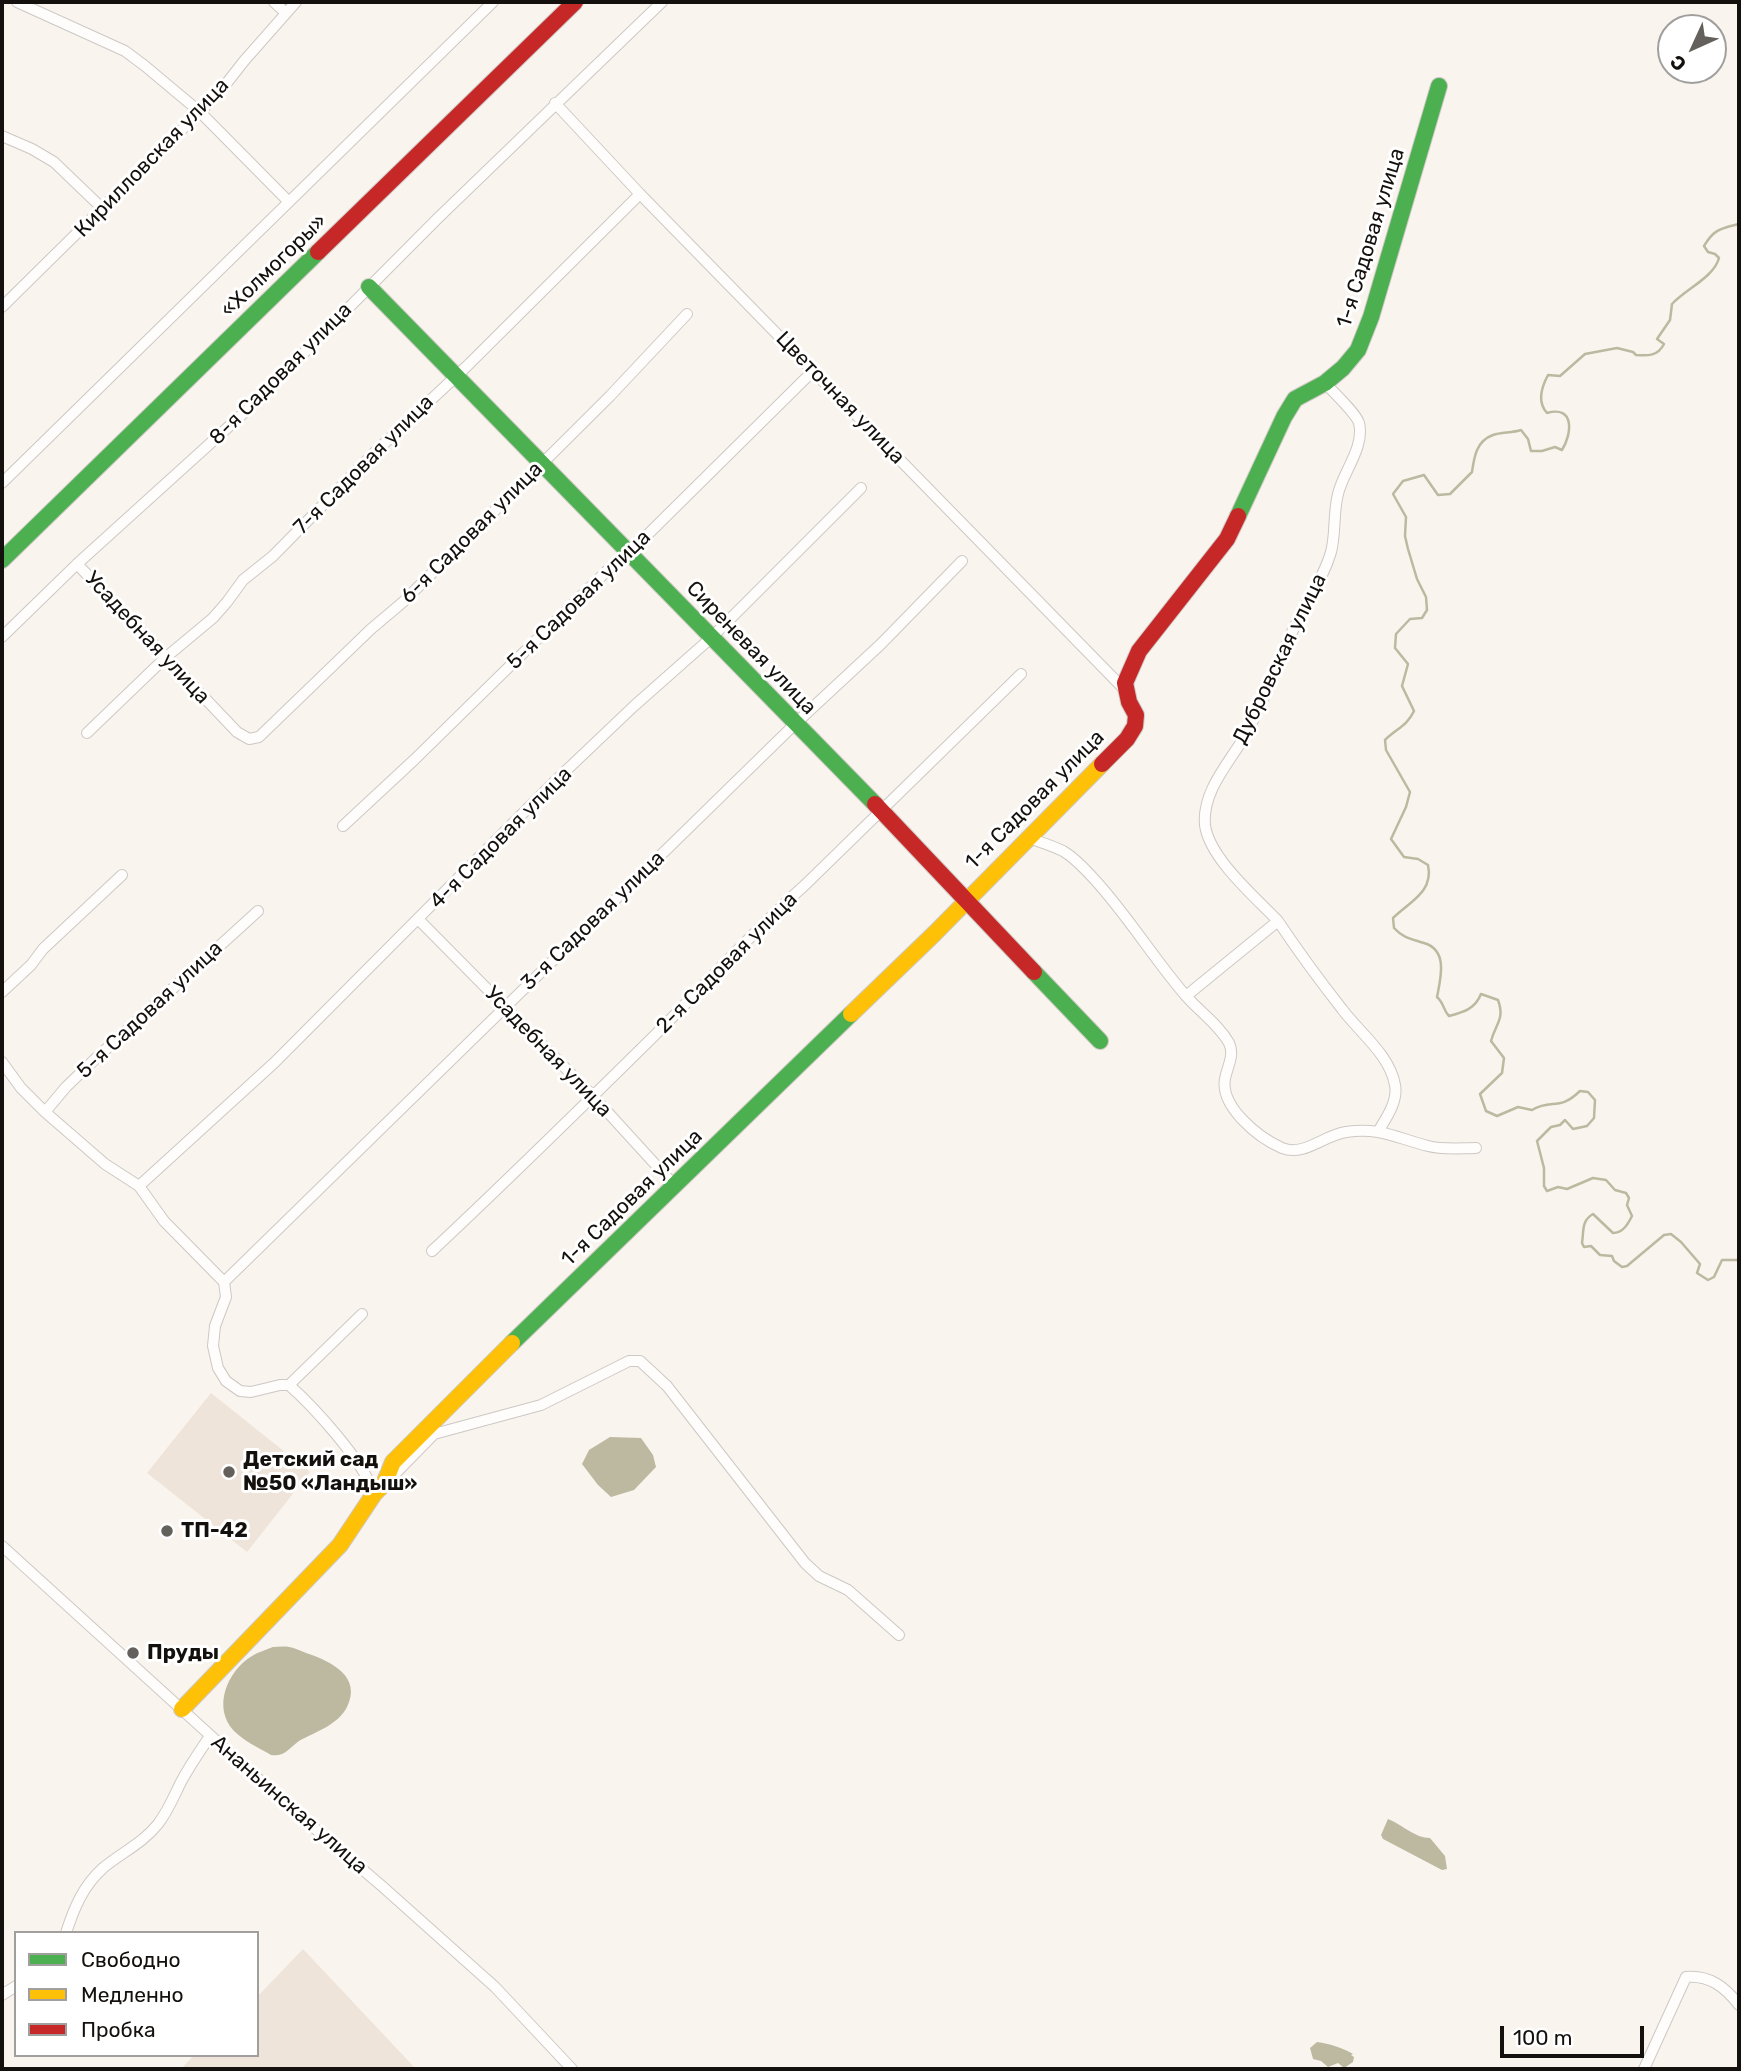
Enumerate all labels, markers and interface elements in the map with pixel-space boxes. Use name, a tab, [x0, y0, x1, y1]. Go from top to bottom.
north arrow	[1657, 14, 1727, 84]
text: С	[1665, 50, 1691, 76]
street label: Кирилловская улица	[70, 73, 234, 243]
street label: 1-я Садовая улица	[1332, 145, 1410, 331]
street label: «Холмогоры»	[216, 209, 332, 323]
street label: 8-я Садовая улица	[205, 298, 357, 450]
street label: Цветочная улица	[770, 326, 910, 470]
street label: 7-я Садовая улица	[289, 390, 439, 540]
street label: 6-я Садовая улица	[396, 457, 548, 609]
street label: 5-я Садовая улица	[502, 525, 656, 675]
street label: Усадебная улица	[79, 566, 215, 710]
street label: Дубровская улица	[1228, 570, 1332, 748]
street label: Сиреневая улица	[681, 576, 821, 720]
street label: 1-я Садовая улица	[960, 725, 1110, 875]
street label: 4-я Садовая улица	[425, 762, 577, 914]
street label: 3-я Садовая улица	[516, 846, 670, 996]
street label: 2-я Садовая улица	[651, 887, 803, 1039]
street label: 5-я Садовая улица	[72, 936, 228, 1084]
street label: Усадебная улица	[479, 981, 617, 1123]
street label: 1-я Садовая улица	[556, 1124, 708, 1272]
place label: Детский сад №50 «Ландыш»	[243, 1447, 417, 1497]
marker: Детский сад №50 «Ландыш»	[221, 1464, 237, 1480]
place label: ТП-42	[181, 1518, 248, 1544]
marker: ТП-42	[159, 1523, 175, 1539]
place label: Пруды	[147, 1640, 219, 1666]
marker: Пруды	[125, 1645, 141, 1661]
street label: Ананьинская улица	[206, 1730, 372, 1880]
legend	[14, 1931, 259, 2057]
text: Свободно	[81, 1947, 181, 1972]
text: Медленно	[81, 1982, 184, 2007]
scale bar	[1503, 2011, 1646, 2056]
text: Пробка	[81, 2017, 156, 2042]
text: 100 m	[1513, 2025, 1572, 2050]

